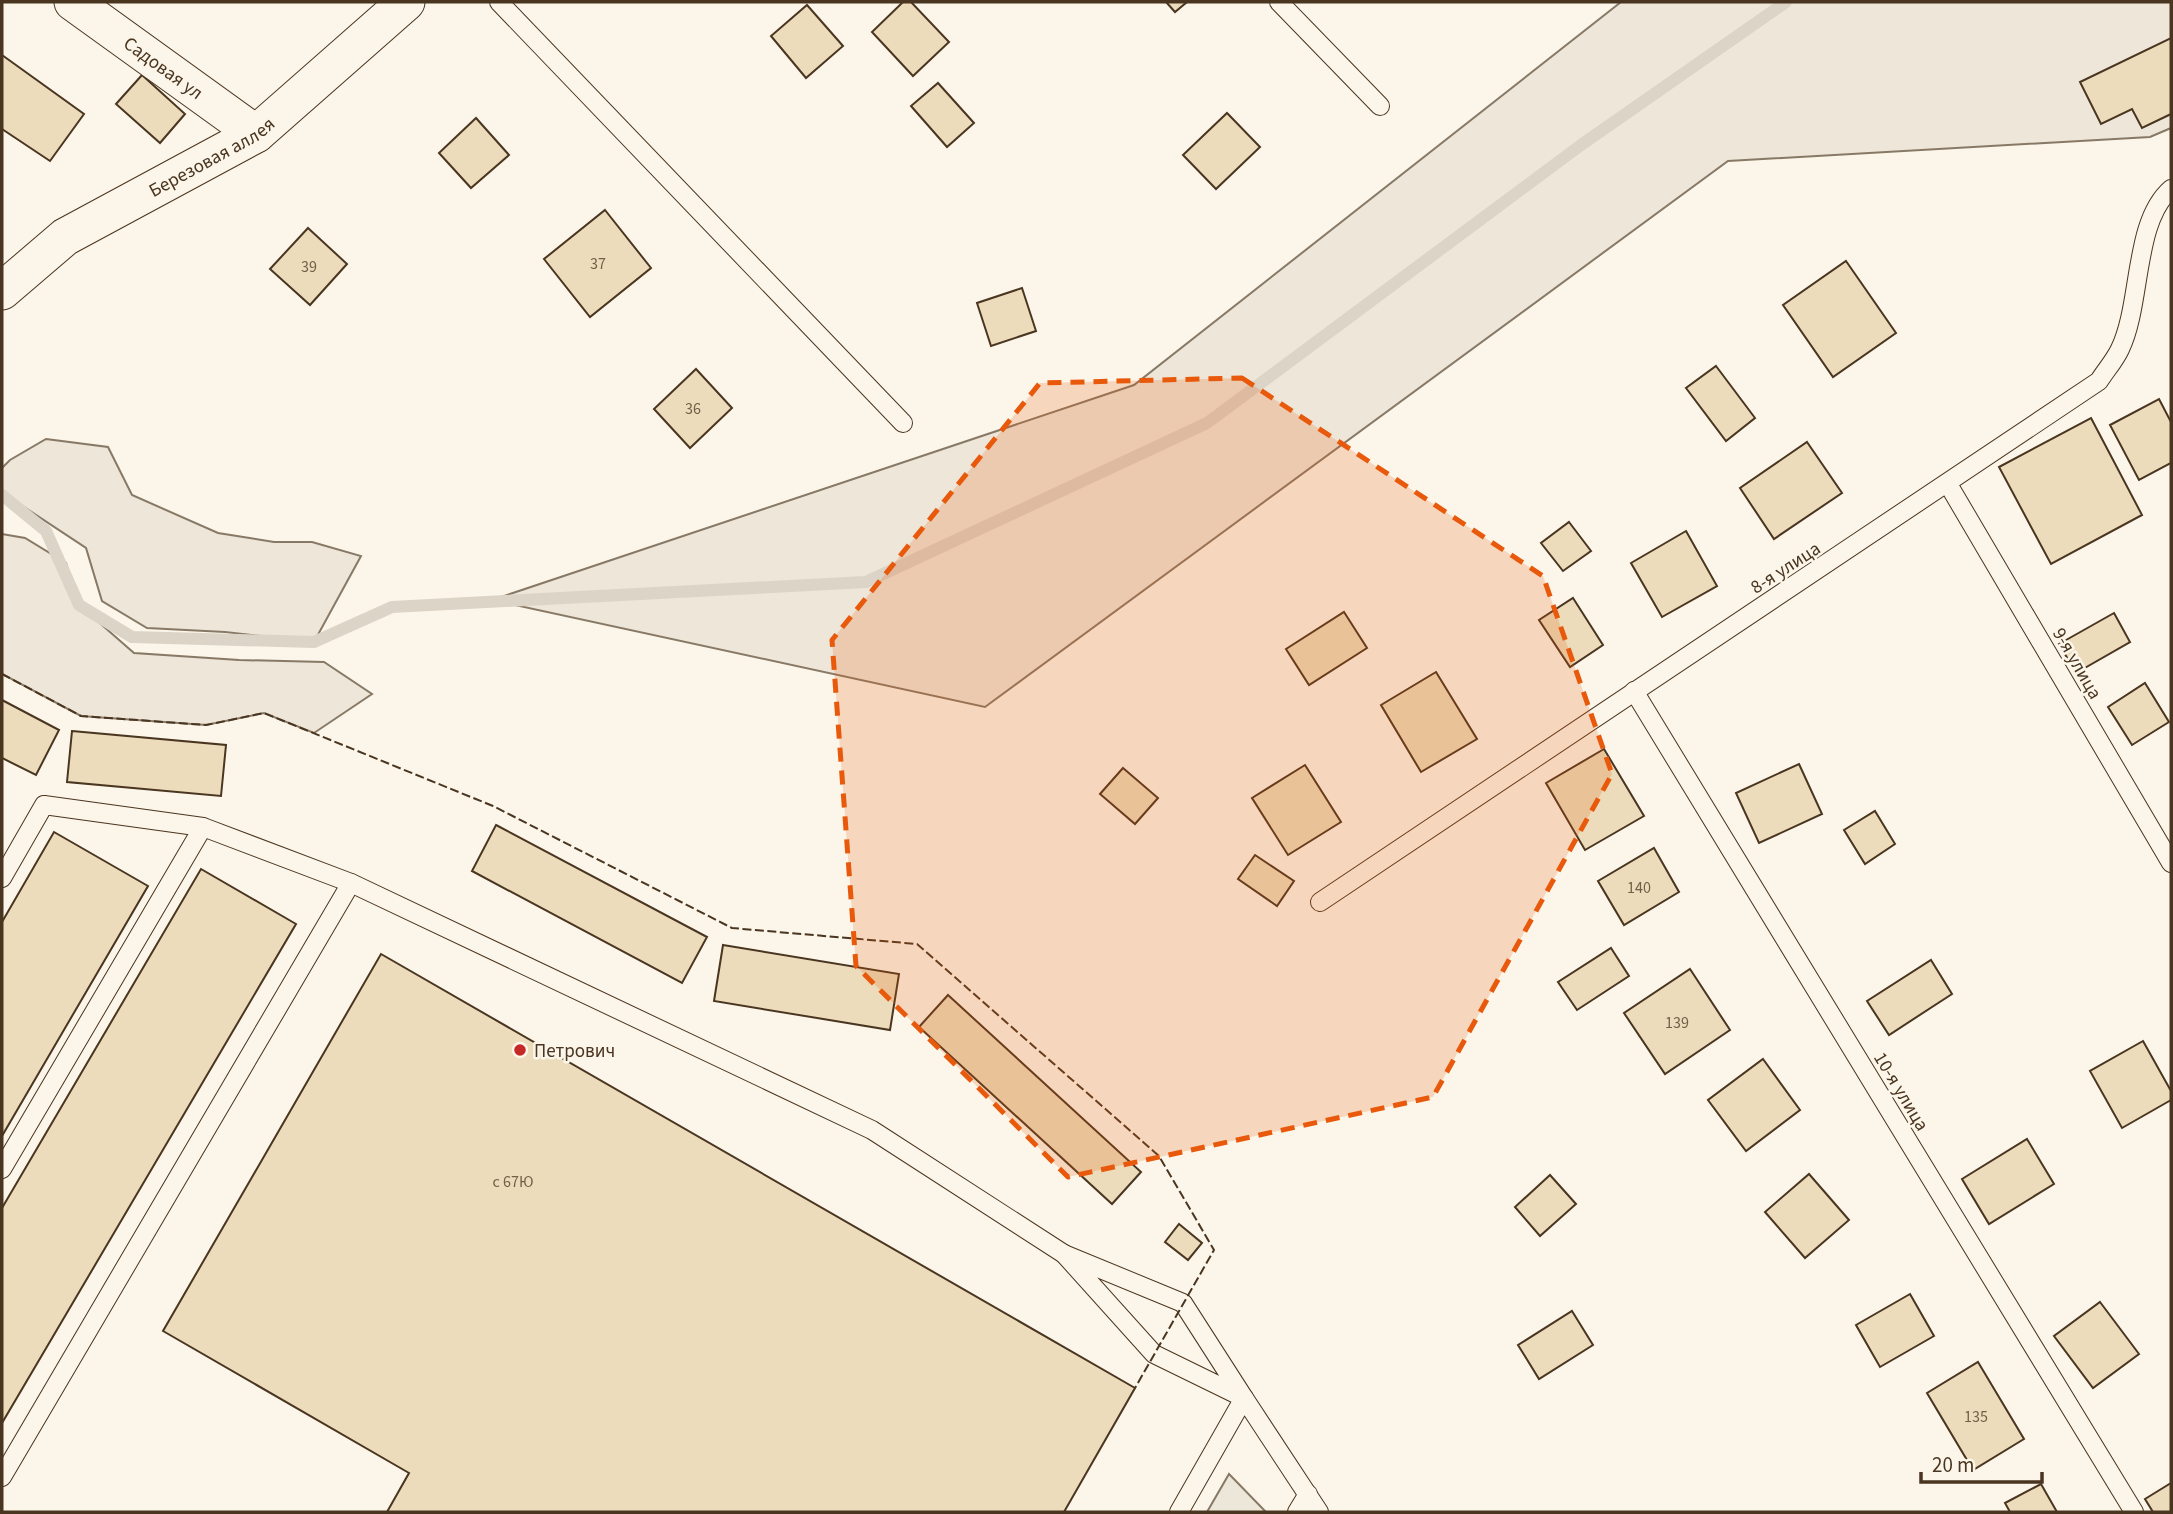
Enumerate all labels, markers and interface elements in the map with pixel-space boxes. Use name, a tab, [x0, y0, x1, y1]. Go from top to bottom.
street label: Садовая ул	[118, 31, 208, 107]
street label: Березовая аллея	[144, 111, 281, 204]
house number: 37	[590, 253, 606, 275]
house number: 39	[301, 256, 317, 278]
house number: 36	[685, 398, 701, 420]
street label: 8-я улица	[1746, 536, 1826, 601]
street label: 9-я улица	[2045, 623, 2108, 705]
house number: 140	[1627, 877, 1651, 899]
house number: 139	[1665, 1012, 1689, 1034]
place label: Петрович	[534, 1038, 615, 1065]
marker: Петрович	[512, 1042, 528, 1058]
street label: 10-я улица	[1866, 1047, 1935, 1136]
house number: с 67Ю	[493, 1171, 533, 1193]
house number: 135	[1964, 1406, 1988, 1428]
scale bar	[1921, 1440, 2042, 1484]
text: 20 m	[1932, 1450, 1974, 1480]

